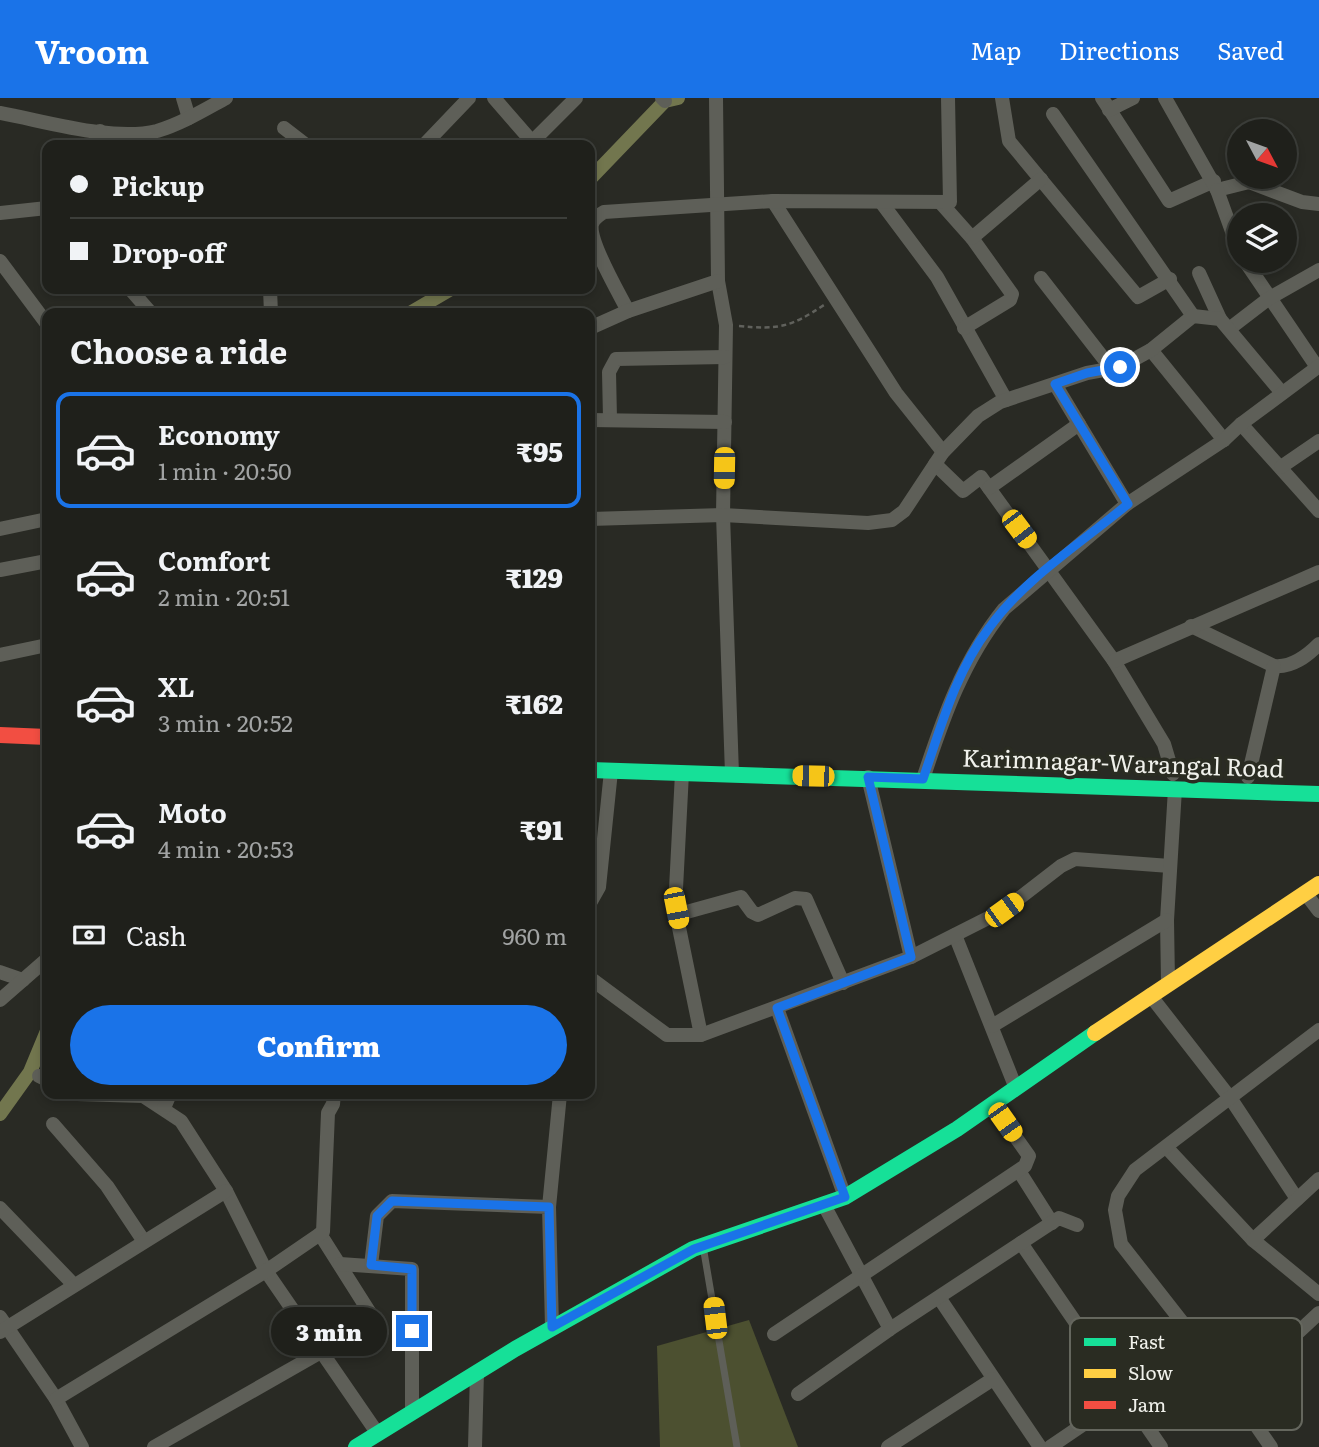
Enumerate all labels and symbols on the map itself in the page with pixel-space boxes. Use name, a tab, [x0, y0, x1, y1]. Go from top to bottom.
north arrow	[1227, 119, 1297, 189]
route start	[1104, 351, 1136, 383]
car	[714, 447, 735, 489]
car	[998, 506, 1041, 552]
street label: Karimnagar-Warangal Road	[962, 738, 1285, 785]
car	[792, 765, 835, 787]
car	[662, 885, 691, 931]
car	[981, 889, 1028, 931]
car	[985, 1099, 1026, 1145]
car	[703, 1296, 728, 1340]
callout: 3 min	[272, 1306, 388, 1356]
route end	[396, 1315, 428, 1347]
legend	[1070, 1318, 1302, 1430]
text: Fast	[1128, 1327, 1165, 1355]
text: Slow	[1128, 1358, 1173, 1386]
text: Jam	[1128, 1390, 1166, 1418]

